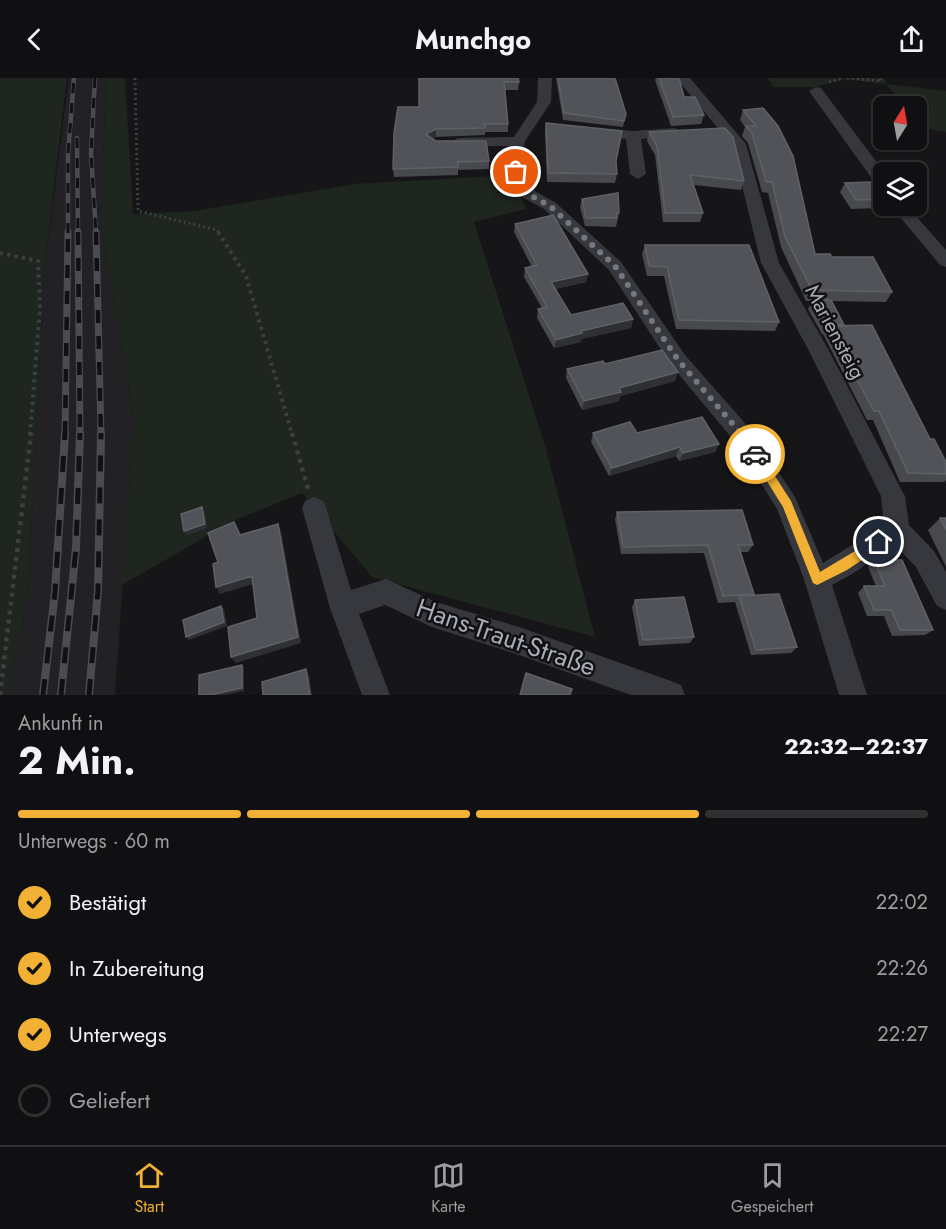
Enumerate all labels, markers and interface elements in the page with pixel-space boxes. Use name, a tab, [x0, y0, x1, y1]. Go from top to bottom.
text: Munchgo	[415, 20, 531, 59]
icon: back	[18, 23, 51, 56]
icon: share	[895, 23, 928, 56]
north arrow	[873, 96, 927, 150]
map controls	[873, 96, 927, 216]
pin	[490, 146, 541, 197]
icon: bag	[499, 155, 532, 188]
button: layers	[873, 162, 927, 216]
street label: Mariensteig	[797, 279, 873, 385]
courier	[725, 424, 785, 484]
icon: car	[739, 438, 772, 471]
pin	[853, 516, 904, 567]
icon: home	[862, 525, 895, 558]
street label: Hans-Traut-Straße	[411, 589, 601, 685]
text: Ankunft in	[18, 709, 104, 738]
text: 22:32–22:37	[784, 730, 928, 762]
text: 2 Min.	[18, 732, 136, 789]
text: Unterwegs · 60 m	[18, 827, 170, 856]
icon: check	[18, 886, 51, 919]
text: Bestätigt	[69, 886, 146, 918]
text: 22:02	[876, 888, 928, 917]
icon: check	[18, 952, 51, 985]
text: In Zubereitung	[69, 952, 204, 984]
text: 22:26	[876, 954, 928, 983]
icon: check	[18, 1018, 51, 1051]
text: Unterwegs	[69, 1018, 167, 1050]
text: 22:27	[877, 1020, 928, 1049]
text: Geliefert	[69, 1084, 150, 1116]
tab: Start	[133, 1159, 166, 1218]
tab: Karte	[431, 1159, 466, 1218]
tab: Gespeichert	[731, 1159, 813, 1218]

